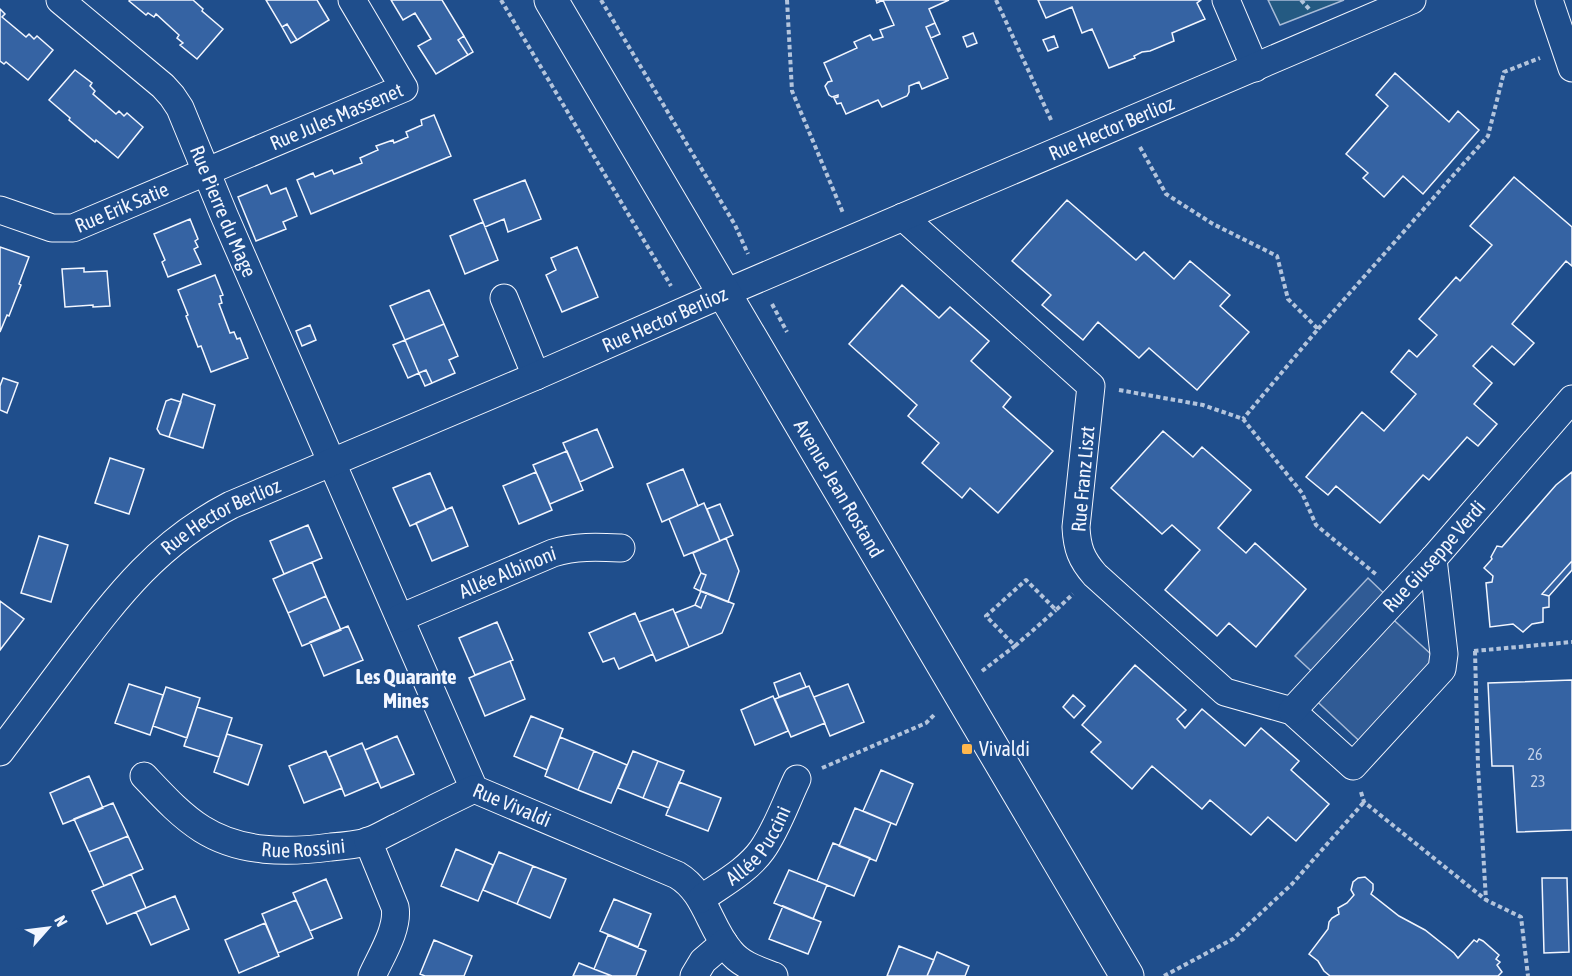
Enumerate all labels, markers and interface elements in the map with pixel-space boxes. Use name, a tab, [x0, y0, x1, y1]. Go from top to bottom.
street label: Rue Jules Massenet	[266, 78, 406, 154]
street label: Rue Hector Berlioz	[1045, 91, 1177, 165]
street label: Rue Pierre du Mage	[186, 142, 261, 280]
street label: Rue Erik Satie	[71, 177, 172, 237]
street label: Rue Hector Berlioz	[598, 282, 730, 357]
street label: Avenue Jean Rostand	[790, 415, 889, 561]
street label: Rue Franz Liszt	[1066, 425, 1099, 533]
street label: Rue Hector Berlioz	[156, 473, 284, 559]
street label: Rue Giuseppe Verdi	[1378, 496, 1490, 616]
street label: Allée Albinoni	[455, 541, 559, 603]
district label: Les Quarante Mines	[355, 664, 457, 712]
place label: Vivaldi	[979, 737, 1030, 760]
marker: Vivaldi	[960, 742, 974, 756]
house number: 26	[1527, 745, 1543, 763]
house number: 23	[1530, 772, 1546, 790]
street label: Rue Vivaldi	[470, 778, 555, 831]
street label: Allée Puccini	[721, 802, 795, 890]
street label: Rue Rossini	[260, 834, 346, 861]
north arrow	[18, 898, 78, 958]
text: N	[51, 913, 71, 929]

